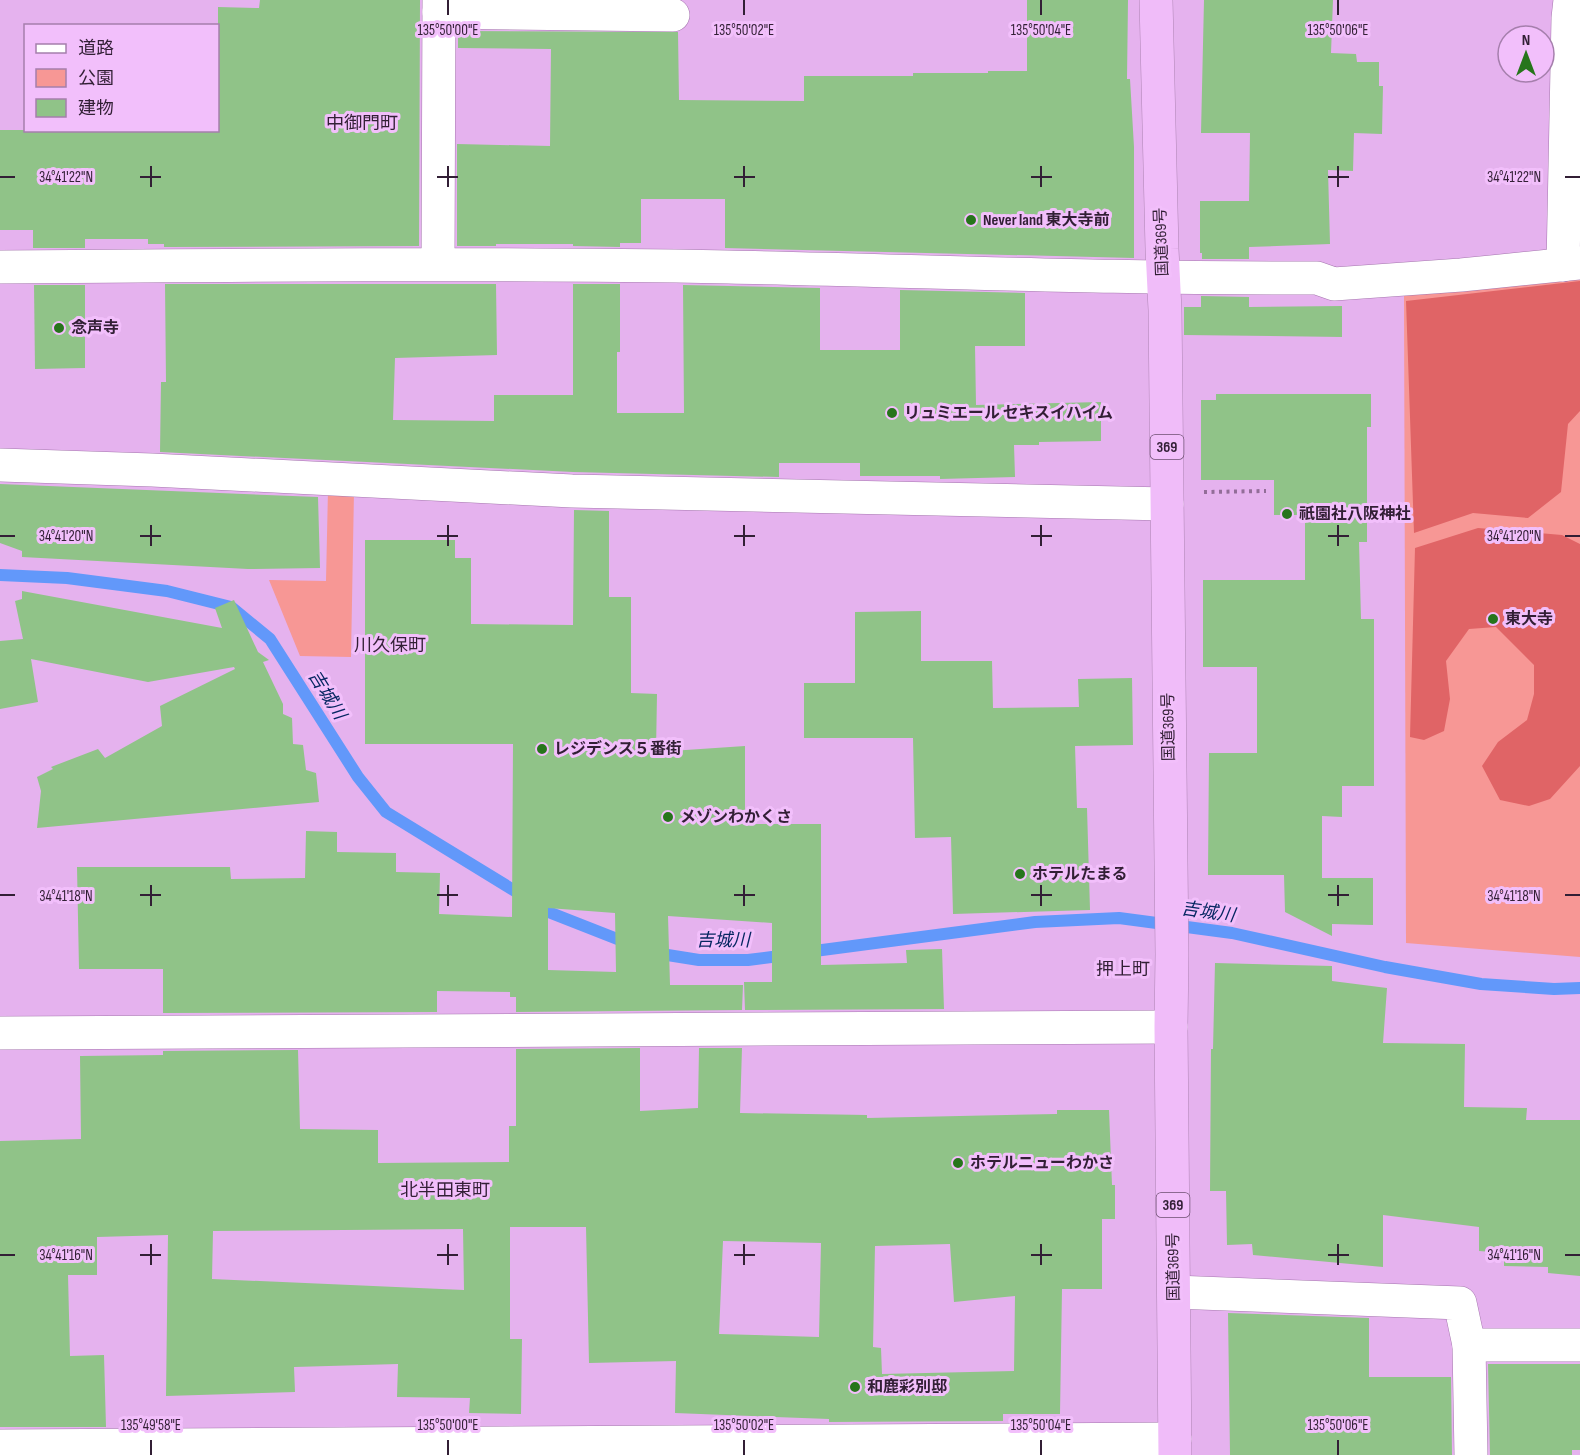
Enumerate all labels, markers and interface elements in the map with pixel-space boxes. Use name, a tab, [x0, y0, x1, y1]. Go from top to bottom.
text: 135°50'00"E	[417, 21, 479, 40]
text: 135°50'02"E	[714, 21, 774, 40]
text: 135°50'04"E	[1011, 21, 1071, 40]
text: 135°50'06"E	[1308, 21, 1368, 40]
legend	[24, 24, 219, 132]
north arrow	[1496, 24, 1556, 84]
text: N	[1522, 31, 1530, 50]
text: 道路	[78, 38, 114, 59]
text: 公園	[78, 68, 114, 89]
text: 建物	[78, 98, 114, 119]
district label: 中御門町	[326, 113, 398, 134]
text: 34°41'22"N	[39, 168, 93, 187]
text: 34°41'22"N	[1487, 168, 1541, 187]
street label: 国道369号	[1151, 207, 1173, 277]
place label: Never land 東大寺前	[983, 211, 1110, 230]
marker: Never land 東大寺前	[964, 213, 978, 227]
place label: 念声寺	[71, 319, 119, 338]
marker: 念声寺	[52, 321, 66, 335]
place label: リュミエール セキスイハイム	[904, 404, 1113, 423]
marker: リュミエール セキスイハイム	[885, 406, 899, 420]
road number: 369	[1150, 435, 1184, 459]
place label: 祇園社八阪神社	[1299, 504, 1411, 524]
marker: 祇園社八阪神社	[1280, 507, 1294, 521]
text: 34°41'20"N	[39, 527, 93, 546]
text: 34°41'20"N	[1487, 527, 1541, 546]
place label: 東大寺	[1505, 610, 1553, 629]
marker: 東大寺	[1486, 612, 1500, 626]
district label: 川久保町	[354, 635, 426, 656]
water label: 吉城川	[304, 667, 351, 725]
street label: 国道369号	[1159, 692, 1179, 762]
place label: レジデンス５番街	[554, 740, 682, 759]
marker: レジデンス５番街	[535, 742, 549, 756]
place label: メゾンわかくさ	[680, 808, 792, 827]
marker: メゾンわかくさ	[661, 810, 675, 824]
place label: ホテルたまる	[1032, 865, 1128, 884]
marker: ホテルたまる	[1013, 867, 1027, 881]
text: 34°41'18"N	[39, 887, 93, 906]
text: 34°41'18"N	[1487, 887, 1541, 906]
water label: 吉城川	[1180, 898, 1238, 926]
water label: 吉城川	[696, 930, 752, 951]
district label: 押上町	[1096, 959, 1150, 980]
place label: ホテルニューわかさ	[970, 1154, 1114, 1173]
marker: ホテルニューわかさ	[951, 1156, 965, 1170]
district label: 北半田東町	[400, 1180, 490, 1201]
road number: 369	[1156, 1193, 1190, 1217]
street label: 国道369号	[1164, 1232, 1184, 1302]
text: 34°41'16"N	[39, 1246, 93, 1265]
text: 34°41'16"N	[1487, 1246, 1541, 1265]
place label: 和鹿彩別邸	[867, 1378, 947, 1397]
marker: 和鹿彩別邸	[848, 1380, 862, 1394]
text: 135°49'58"E	[121, 1416, 181, 1435]
text: 135°50'00"E	[417, 1416, 479, 1435]
text: 135°50'02"E	[714, 1416, 774, 1435]
text: 135°50'04"E	[1011, 1416, 1071, 1435]
text: 135°50'06"E	[1308, 1416, 1368, 1435]

